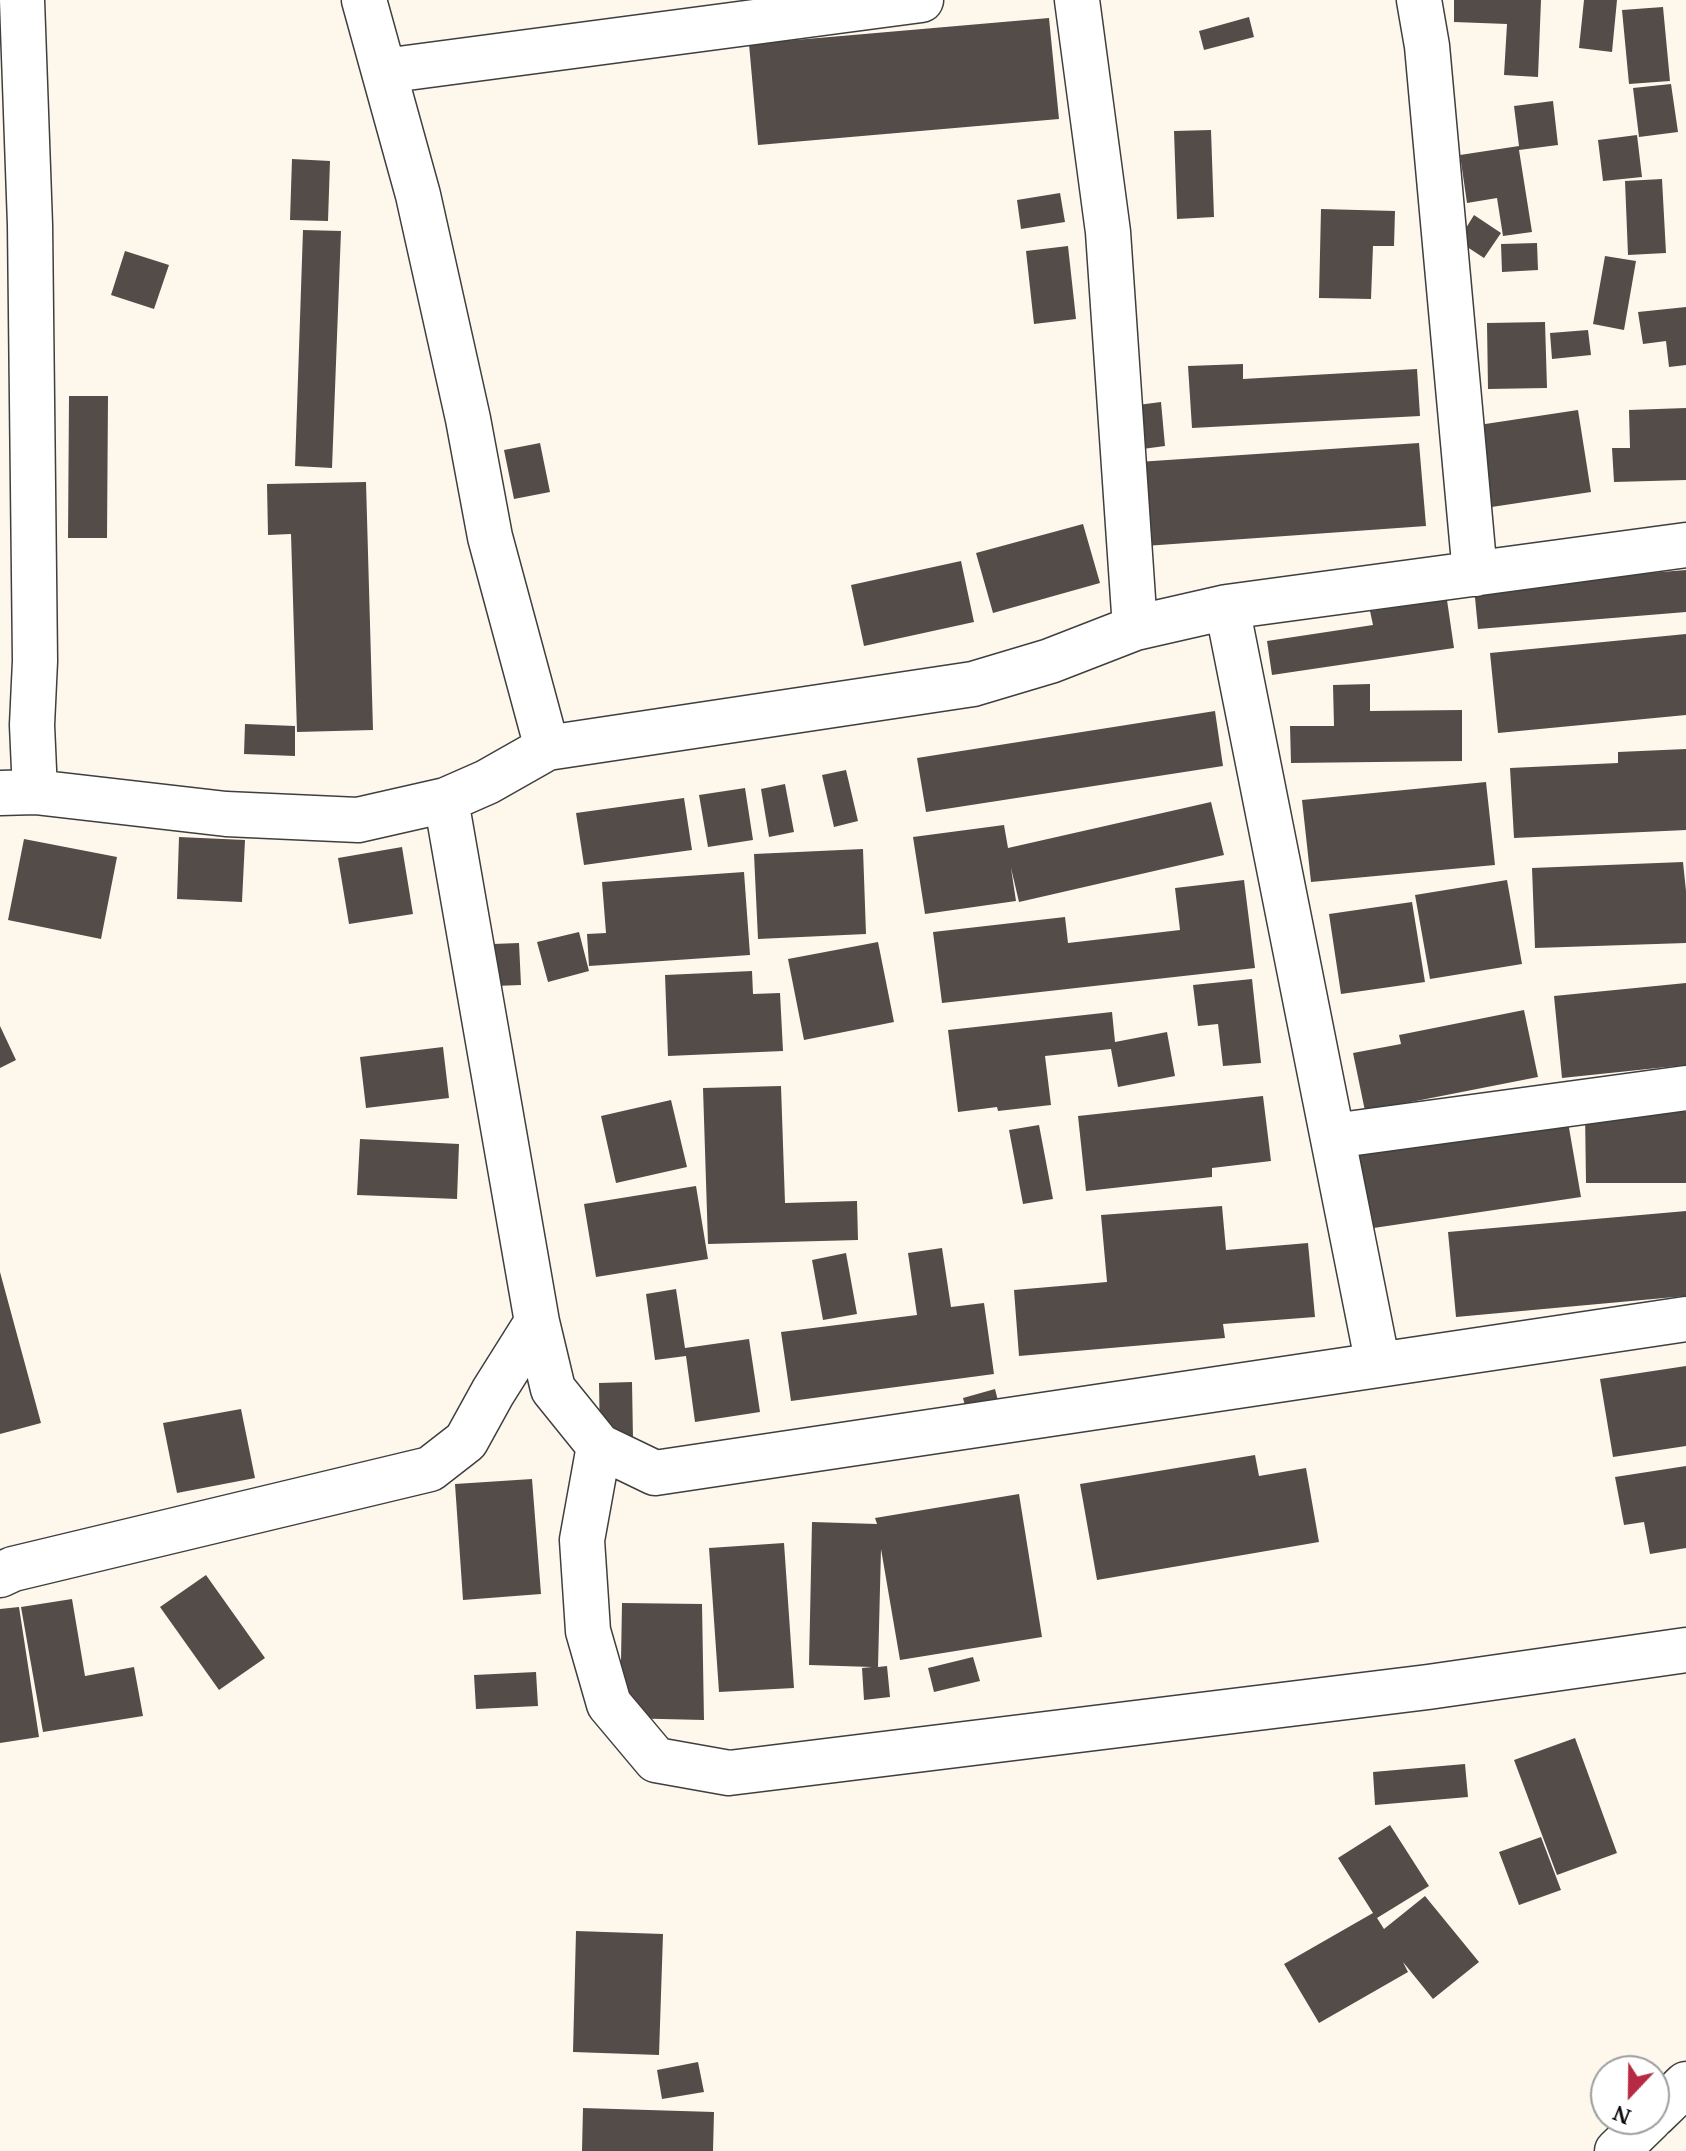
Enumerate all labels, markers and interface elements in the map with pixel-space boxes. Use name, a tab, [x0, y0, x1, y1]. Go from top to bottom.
north arrow	[1590, 2055, 1670, 2135]
text: N	[1608, 2099, 1635, 2132]

